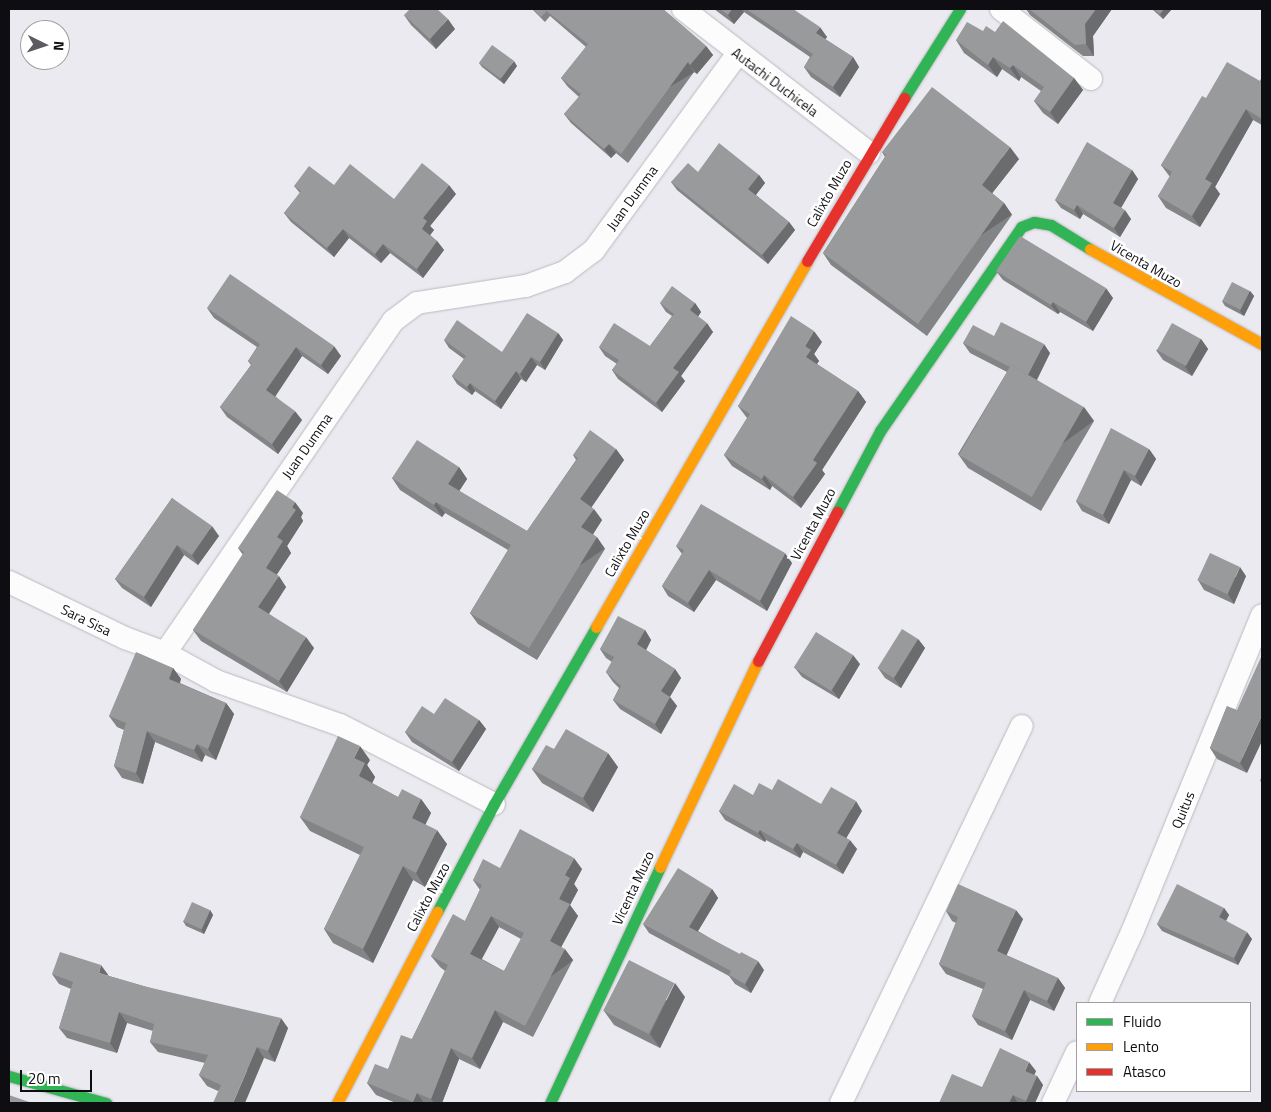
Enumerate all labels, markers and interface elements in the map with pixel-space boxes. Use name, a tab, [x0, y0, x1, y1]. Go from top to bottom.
north arrow	[20, 20, 70, 70]
text: N	[49, 40, 70, 52]
street label: Autachi Duchicela	[728, 44, 822, 120]
street label: Calixto Muzo	[803, 156, 855, 230]
street label: Juan Dumma	[603, 162, 661, 234]
street label: Vicenta Muzo	[1107, 237, 1185, 291]
street label: Juan Dumma	[278, 410, 336, 482]
street label: Vicenta Muzo	[787, 485, 839, 563]
street label: Calixto Muzo	[601, 506, 653, 580]
street label: Sara Sisa	[58, 601, 114, 639]
street label: Quitus	[1168, 789, 1198, 831]
street label: Vicenta Muzo	[609, 848, 657, 928]
street label: Calixto Muzo	[403, 860, 453, 934]
legend	[1076, 1002, 1251, 1092]
text: Fluido	[1123, 1010, 1161, 1033]
text: Lento	[1123, 1035, 1159, 1058]
scale bar	[22, 1060, 95, 1092]
text: Atasco	[1123, 1060, 1166, 1083]
text: 20 m	[28, 1067, 61, 1090]

